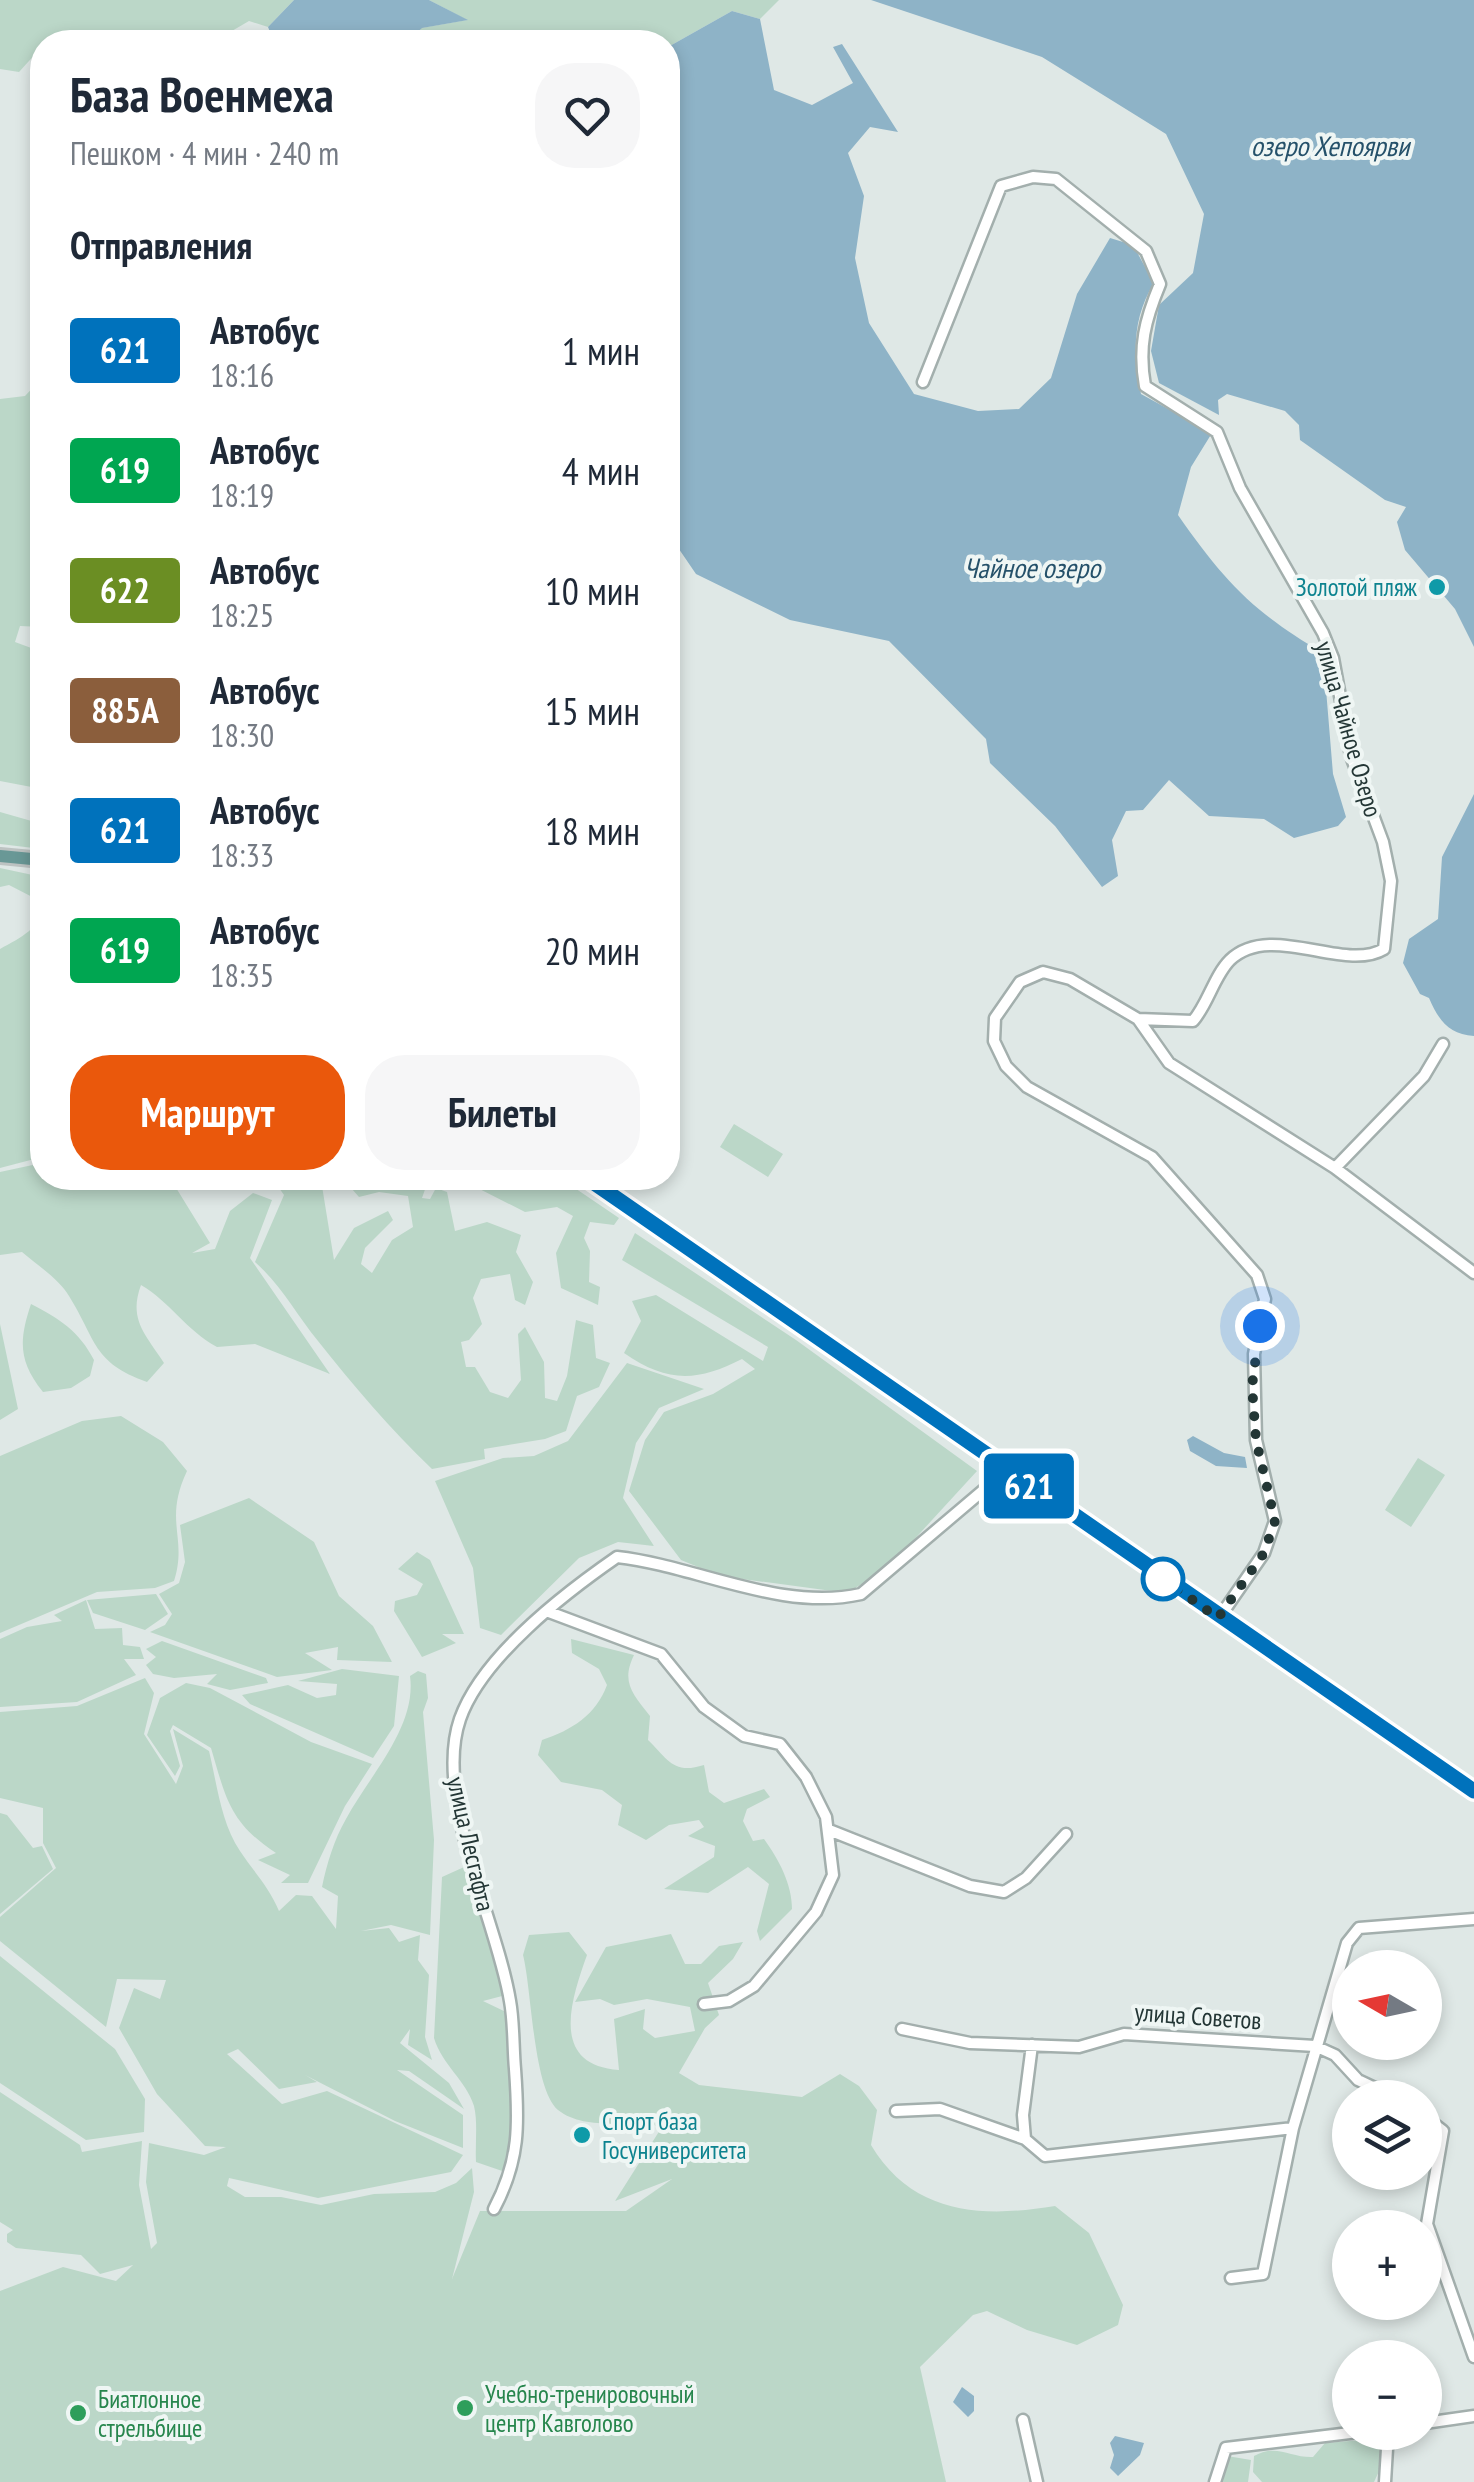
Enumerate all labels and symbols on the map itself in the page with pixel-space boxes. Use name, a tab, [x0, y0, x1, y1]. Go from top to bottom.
water label: озеро Хепоярви	[1251, 127, 1412, 164]
water label: Чайное озеро	[964, 549, 1102, 586]
place label: Золотой пляж	[1296, 571, 1418, 603]
marker: Золотой пляж	[1426, 576, 1448, 598]
street label: улица Чайное Озеро	[1309, 637, 1389, 821]
your location	[1235, 1301, 1285, 1351]
line badge: 621	[972, 1454, 1086, 1518]
unlabelled marker	[1142, 1558, 1184, 1600]
street label: улица Лесгафта	[440, 1774, 502, 1914]
north arrow	[1332, 1950, 1442, 2060]
street label: улица Советов	[1133, 1996, 1263, 2036]
place label: Спорт база Госуниверситета	[602, 2105, 746, 2166]
marker: Спорт база Госуниверситета	[571, 2124, 593, 2146]
place label: Учебно-тренировочный центр Кавголово	[485, 2378, 695, 2439]
place label: Биатлонное стрельбище	[98, 2383, 202, 2444]
marker: Учебно-тренировочный центр Кавголово	[454, 2397, 476, 2419]
marker: Биатлонное стрельбище	[67, 2402, 89, 2424]

